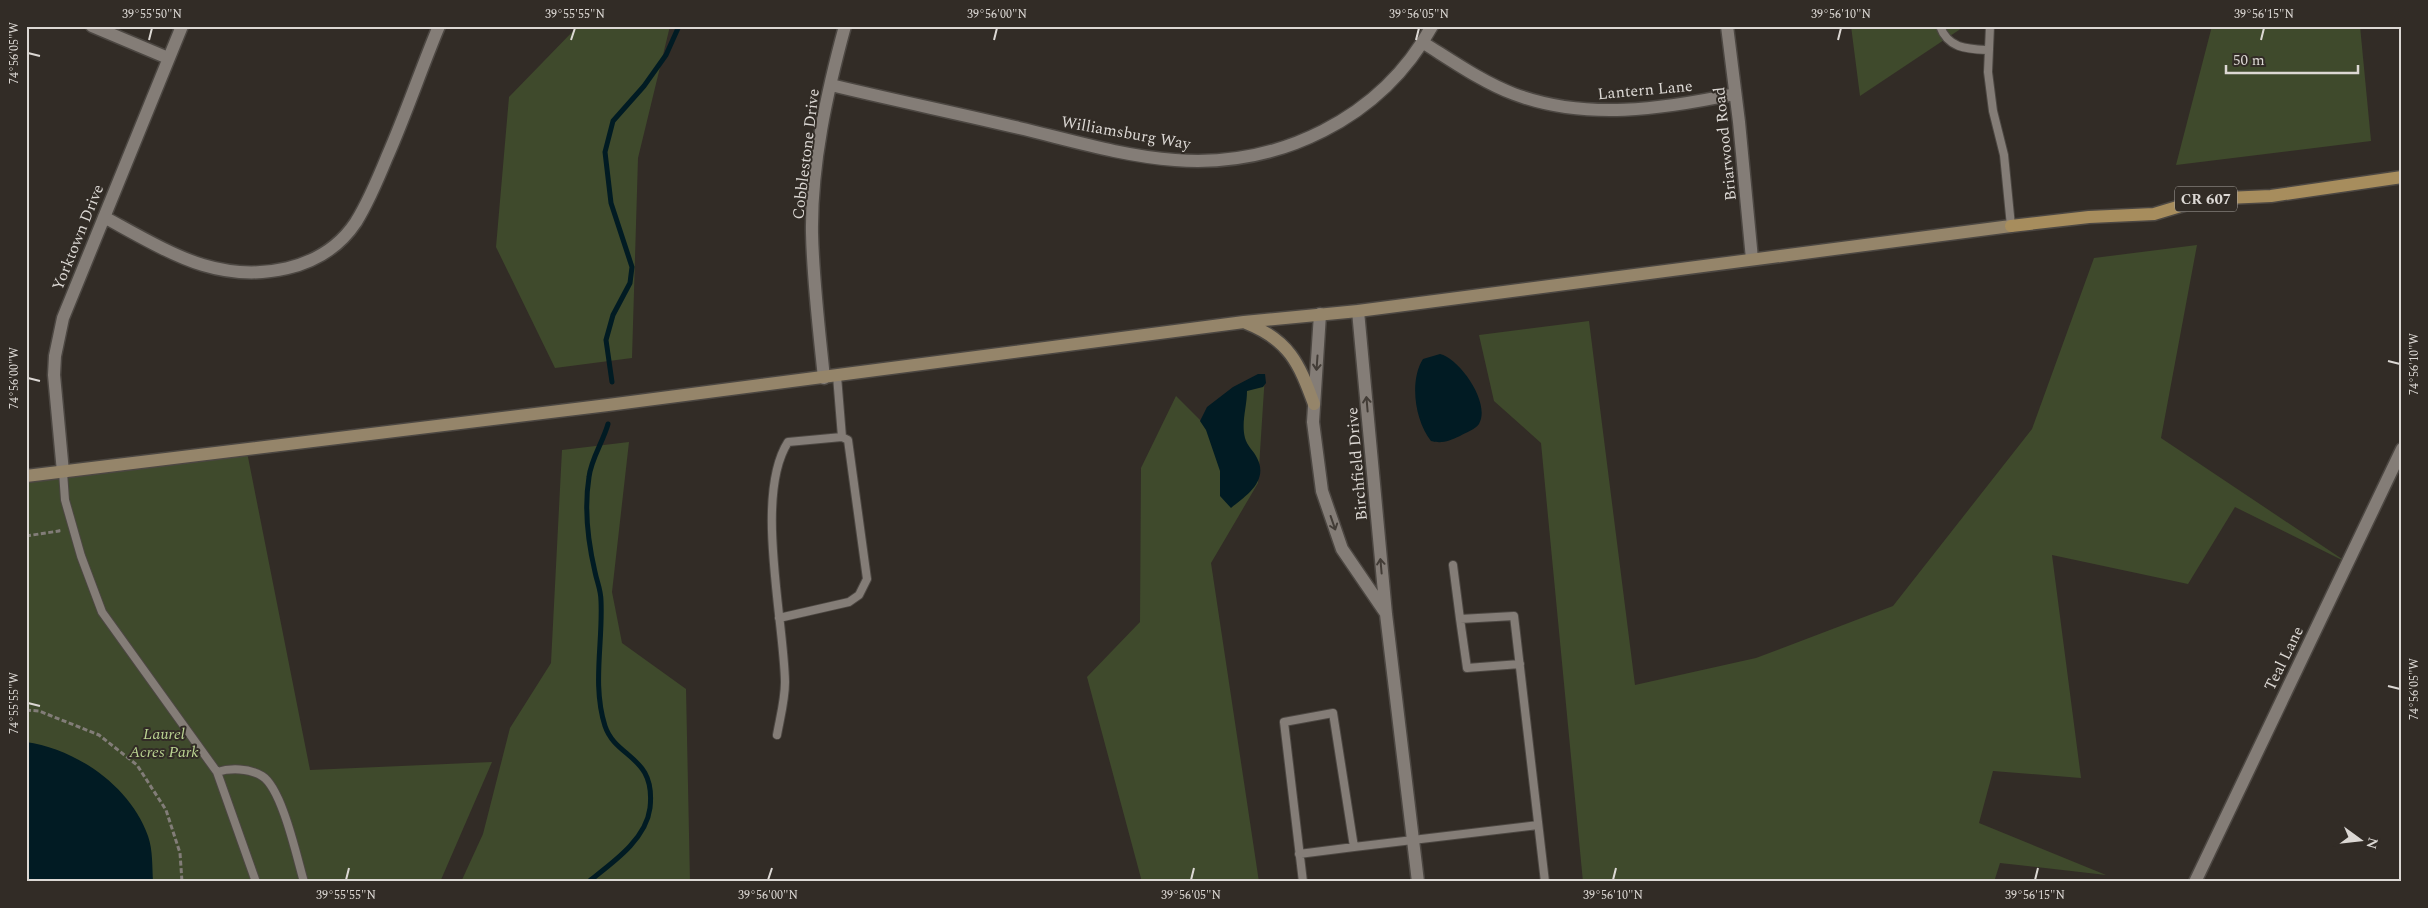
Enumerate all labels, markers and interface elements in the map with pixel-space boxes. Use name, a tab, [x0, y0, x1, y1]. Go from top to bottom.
text: 39°55'50"N	[122, 5, 182, 24]
text: 39°55'55"N	[545, 5, 605, 24]
text: 39°56'00"N	[967, 5, 1027, 24]
text: 39°56'05"N	[1389, 5, 1449, 24]
text: 39°56'10"N	[1811, 5, 1871, 24]
text: 39°56'15"N	[2234, 5, 2294, 24]
text: 74°56'05"W	[5, 22, 24, 84]
scale bar	[2226, 42, 2358, 74]
text: 50 m	[2233, 49, 2265, 72]
street label: Lantern Lane	[1597, 74, 1694, 106]
street label: Briarwood Road	[1707, 86, 1743, 202]
street label: Cobblestone Drive	[786, 87, 826, 221]
street label: Williamsburg Way	[1059, 110, 1194, 156]
street label: Yorktown Drive	[46, 181, 110, 294]
road number: CR 607	[2175, 186, 2237, 212]
text: 74°56'10"W	[2405, 333, 2424, 395]
text: 74°56'00"W	[5, 347, 24, 409]
one-way arrow	[1312, 354, 1321, 370]
one-way arrow	[1362, 396, 1371, 412]
street label: Birchfield Drive	[1340, 406, 1374, 522]
one-way arrow	[1329, 514, 1338, 530]
one-way arrow	[1377, 558, 1386, 574]
street label: Teal Lane	[2258, 622, 2310, 695]
text: 74°56'05"W	[2405, 658, 2424, 720]
text: 74°55'55"W	[5, 672, 24, 734]
park label: Laurel Acres Park	[128, 722, 199, 764]
north arrow	[2336, 816, 2386, 866]
text: N	[2360, 835, 2384, 851]
text: 39°55'55"N	[316, 886, 376, 905]
text: 39°56'00"N	[738, 886, 798, 905]
text: 39°56'05"N	[1161, 886, 1221, 905]
text: 39°56'10"N	[1583, 886, 1643, 905]
text: 39°56'15"N	[2005, 886, 2065, 905]

